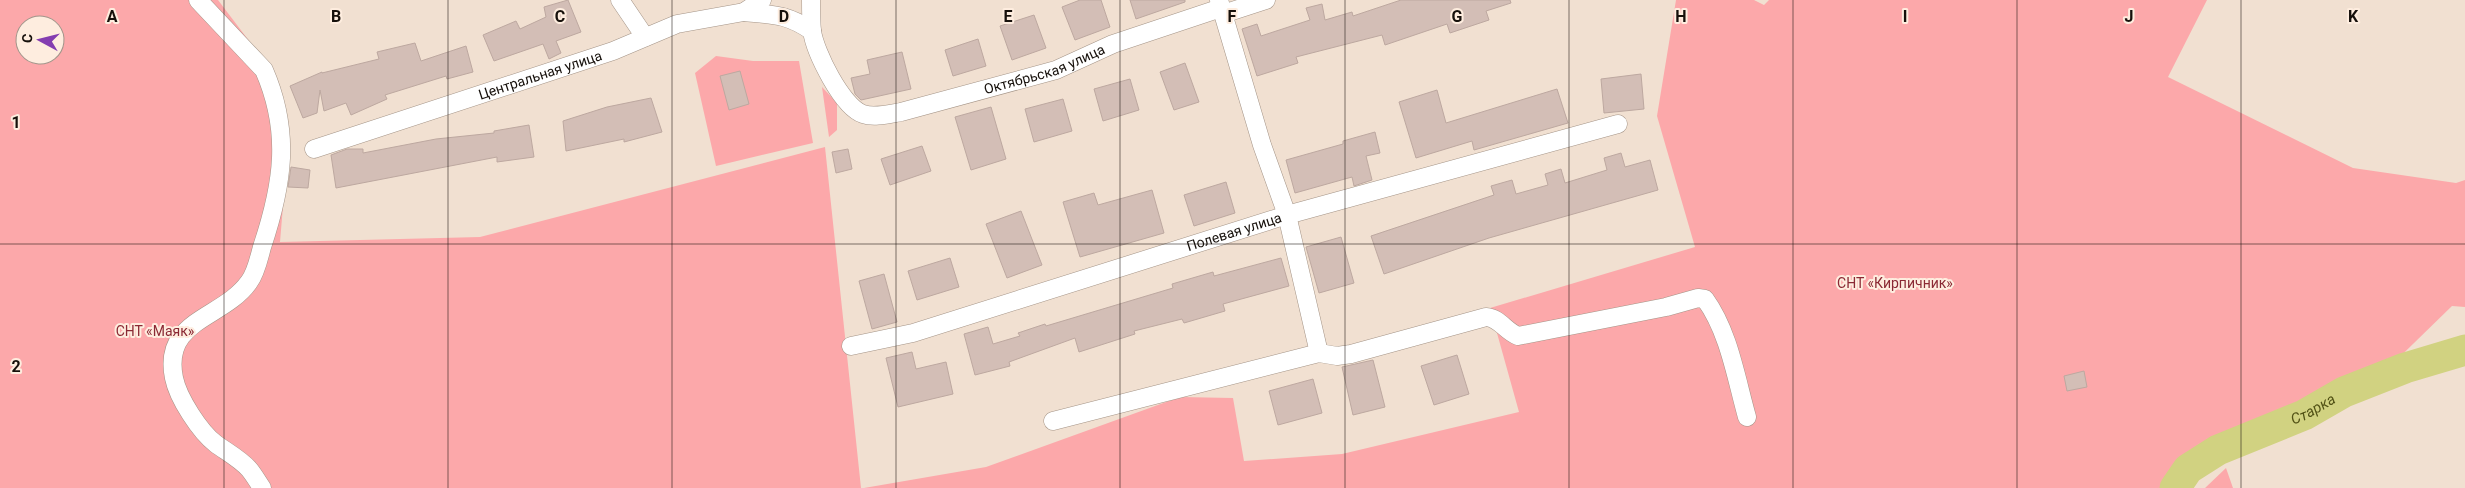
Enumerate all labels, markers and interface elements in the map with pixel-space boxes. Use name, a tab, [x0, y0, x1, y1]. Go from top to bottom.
text: A	[107, 7, 118, 26]
text: B	[331, 7, 341, 26]
text: C	[555, 7, 565, 26]
text: D	[779, 7, 789, 26]
text: E	[1004, 7, 1013, 26]
text: F	[1228, 7, 1237, 26]
text: G	[1452, 7, 1463, 26]
text: H	[1675, 7, 1687, 26]
text: I	[1903, 7, 1907, 26]
text: J	[2125, 7, 2133, 26]
text: K	[2348, 7, 2359, 26]
north arrow	[15, 15, 65, 65]
text: С	[19, 33, 36, 44]
street label: Октябрьская улица	[982, 41, 1107, 97]
street label: Центральная улица	[476, 47, 604, 103]
text: 1	[11, 113, 21, 132]
street label: Полевая улица	[1185, 209, 1284, 254]
park label: СНТ «Кирпичник»	[1837, 275, 1953, 291]
park label: СНТ «Маяк»	[116, 323, 195, 339]
text: 2	[11, 357, 21, 376]
water label: Старка	[2288, 390, 2339, 428]

